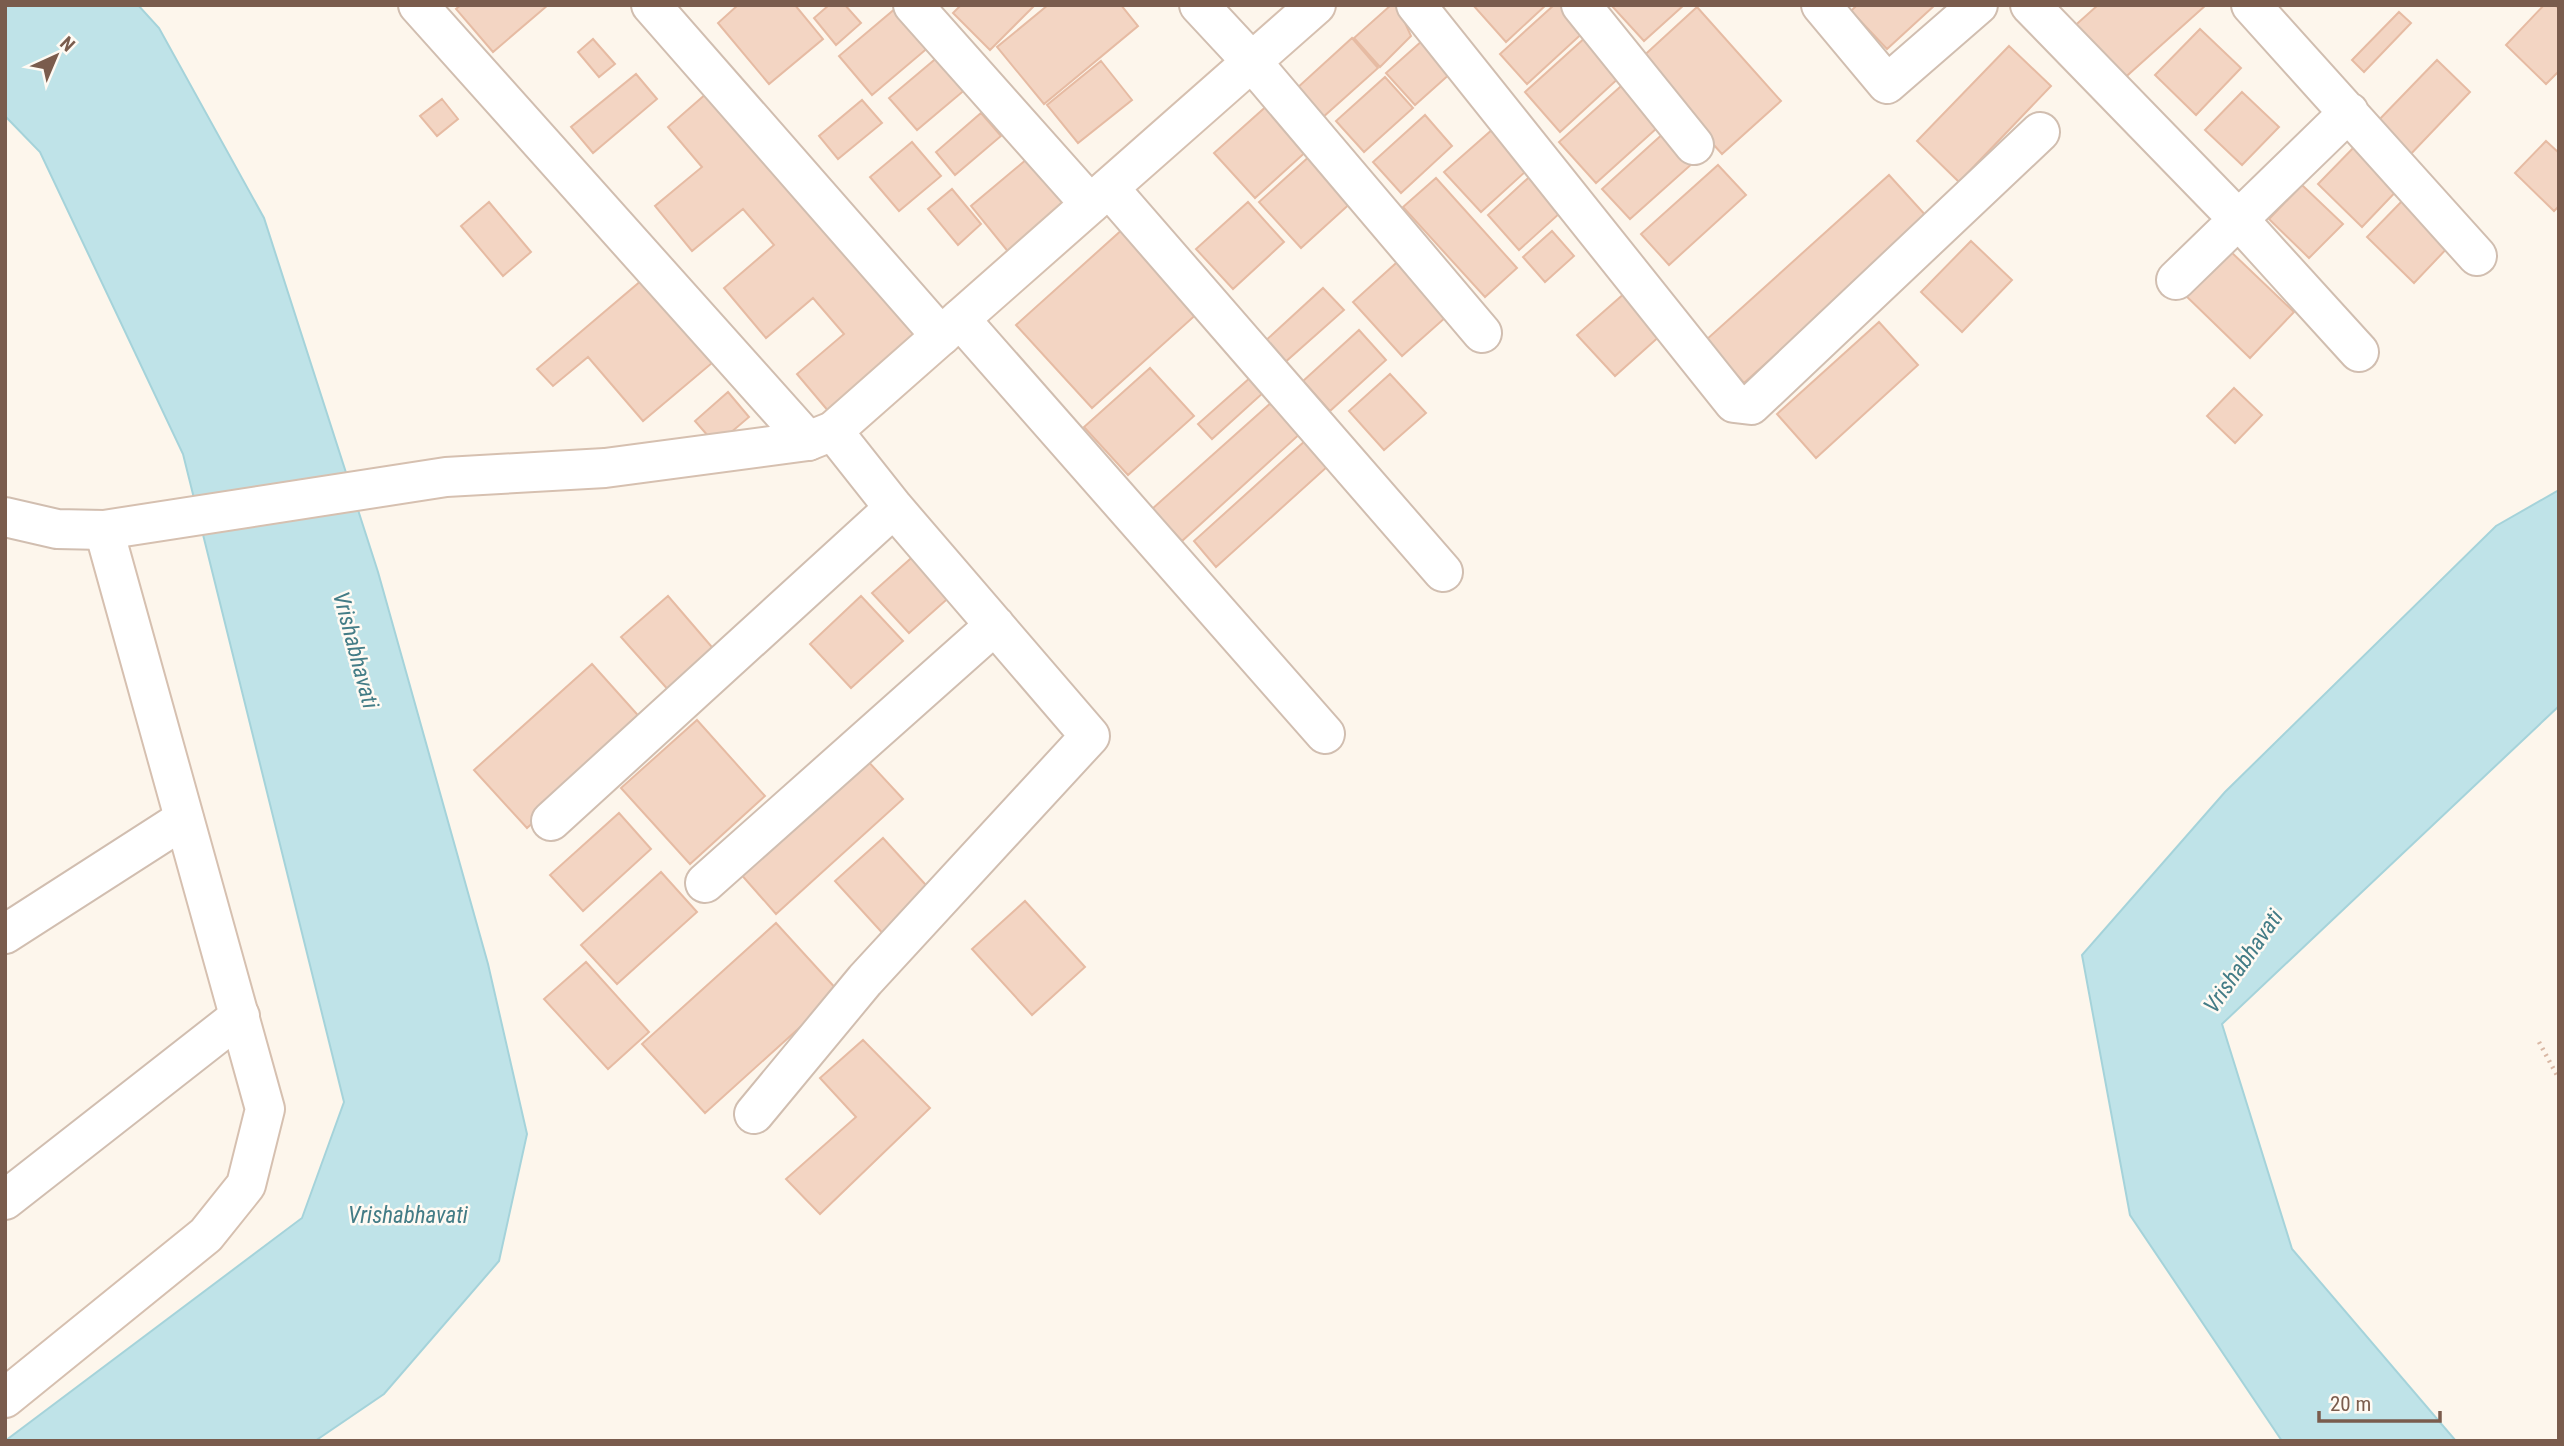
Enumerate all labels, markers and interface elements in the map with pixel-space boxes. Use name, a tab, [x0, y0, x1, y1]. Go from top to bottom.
north arrow	[21, 21, 91, 91]
text: N	[55, 32, 80, 56]
water label: Vrishabhavati	[327, 589, 384, 712]
water label: Vrishabhavati	[2198, 904, 2289, 1018]
water label: Vrishabhavati	[348, 1202, 469, 1229]
scale bar	[2319, 1380, 2440, 1424]
text: 20 m	[2330, 1392, 2371, 1416]

